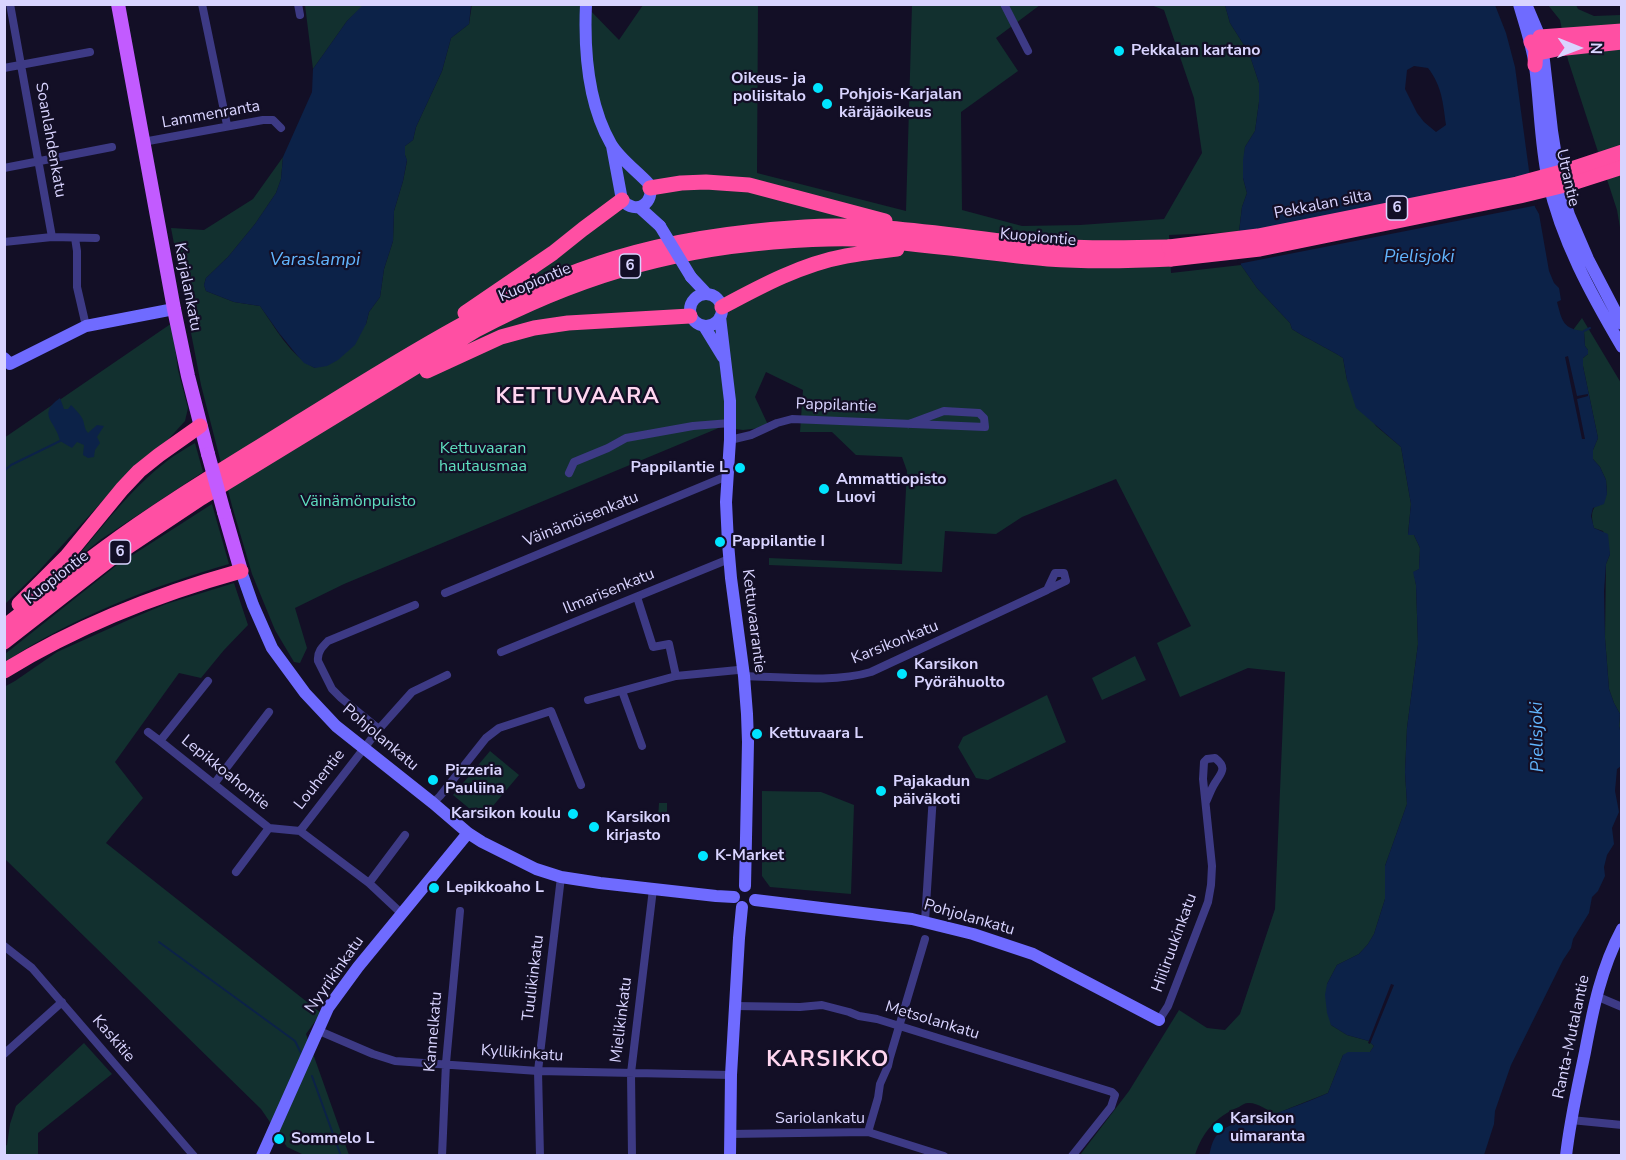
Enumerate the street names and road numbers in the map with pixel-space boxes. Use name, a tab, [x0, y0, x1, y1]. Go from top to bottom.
street label: Soanlahdenkatu	[30, 81, 70, 199]
street label: Lammenranta	[160, 97, 262, 133]
street label: Utrantie	[1551, 147, 1583, 209]
street label: Pekkalan silta	[1272, 186, 1374, 224]
road number: 6	[1386, 196, 1408, 220]
street label: Kuopiontie	[999, 225, 1077, 251]
street label: Karjalankatu	[169, 241, 205, 333]
road number: 6	[620, 254, 640, 278]
street label: Kuopiontie	[496, 259, 574, 307]
street label: Pappilantie	[795, 395, 877, 417]
street label: Väinämöisenkatu	[521, 488, 641, 552]
road number: 6	[110, 540, 130, 564]
street label: Kuopiontie	[21, 547, 93, 609]
street label: Ilmarisenkatu	[561, 565, 657, 619]
street label: Kettuvaarantie	[737, 568, 769, 674]
street label: Karsikonkatu	[849, 617, 941, 669]
street label: Pohjolankatu	[338, 701, 422, 775]
street label: Lepikkoahontie	[177, 731, 273, 815]
street label: Louhentie	[291, 746, 349, 814]
street label: Hiiliruukinkatu	[1148, 891, 1202, 995]
street label: Pohjolankatu	[921, 896, 1017, 940]
street label: Nyyrikinkatu	[301, 933, 369, 1017]
street label: Tuulikinkatu	[519, 934, 549, 1022]
street label: Ranta-Mutalantie	[1550, 973, 1594, 1101]
street label: Mielikinkatu	[607, 976, 637, 1064]
street label: Kannelkatu	[421, 991, 447, 1073]
street label: Metsolankatu	[882, 998, 982, 1044]
street label: Kaskitie	[87, 1012, 139, 1066]
street label: Kyllikinkatu	[480, 1042, 564, 1066]
street label: Sariolankatu	[775, 1109, 865, 1129]

